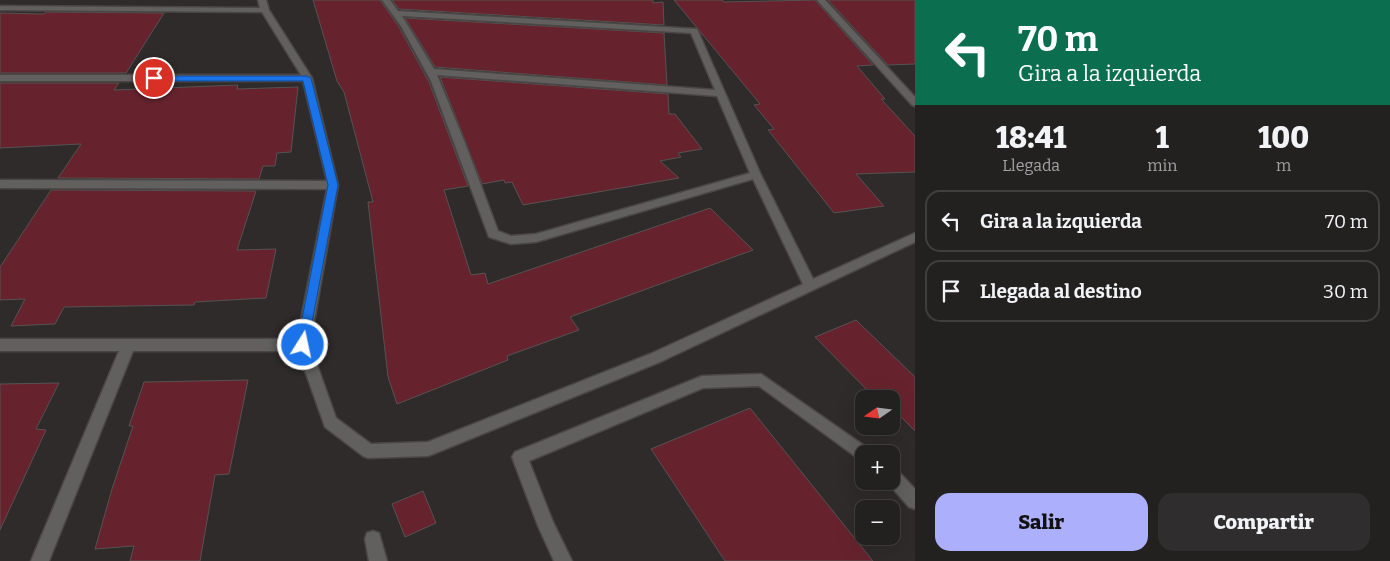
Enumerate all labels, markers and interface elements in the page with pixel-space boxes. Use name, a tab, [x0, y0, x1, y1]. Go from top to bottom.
text: 70 m	[1018, 18, 1098, 60]
icon: left	[935, 20, 1000, 85]
pin	[133, 57, 175, 99]
text: Gira a la izquierda	[1018, 60, 1201, 87]
icon: arrive	[140, 64, 168, 92]
text: 18:41	[996, 120, 1066, 156]
text: 1	[1156, 120, 1169, 156]
text: 100	[1258, 120, 1309, 156]
text: Llegada	[1002, 156, 1060, 175]
text: min	[1147, 156, 1177, 175]
text: m	[1276, 156, 1291, 175]
icon: left	[937, 207, 965, 235]
text: Gira a la izquierda	[980, 210, 1142, 233]
text: 70 m	[1325, 210, 1368, 233]
icon: arrive	[937, 277, 965, 305]
text: Llegada al destino	[980, 280, 1142, 303]
text: 30 m	[1323, 280, 1368, 303]
position arrow	[276, 318, 328, 370]
north arrow	[855, 390, 900, 435]
map controls	[855, 390, 900, 545]
button: +	[855, 445, 900, 490]
button: Salir	[935, 493, 1148, 551]
button: Compartir	[1158, 493, 1370, 551]
button: −	[855, 500, 900, 545]

